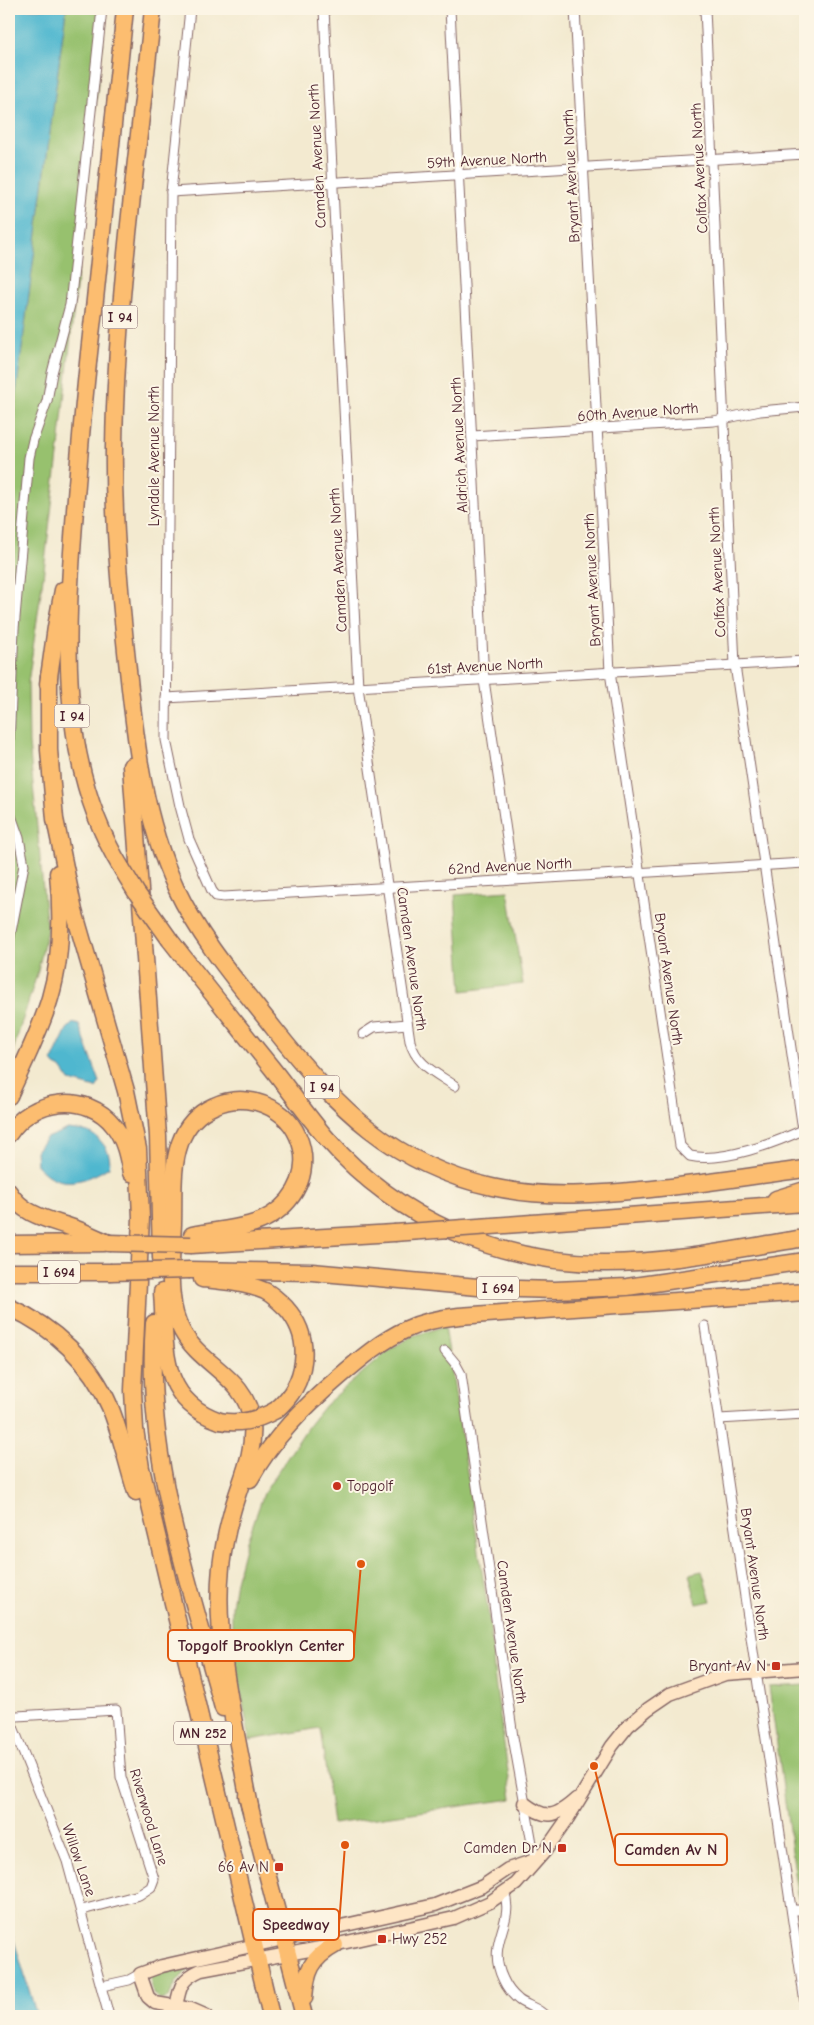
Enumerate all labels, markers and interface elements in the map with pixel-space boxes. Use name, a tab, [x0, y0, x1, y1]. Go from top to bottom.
street label: Camden Avenue North	[304, 83, 330, 229]
street label: Colfax Avenue North	[687, 102, 711, 234]
street label: Bryant Avenue North	[559, 109, 583, 243]
street label: 59th Avenue North	[427, 148, 547, 172]
road number: I 94	[102, 306, 138, 328]
street label: Aldrich Avenue North	[446, 376, 472, 514]
street label: Lyndale Avenue North	[145, 386, 163, 526]
street label: 60th Avenue North	[577, 399, 699, 425]
street label: Camden Avenue North	[325, 487, 351, 633]
street label: Colfax Avenue North	[705, 506, 729, 638]
street label: Bryant Avenue North	[580, 513, 604, 647]
street label: 61st Avenue North	[426, 654, 544, 678]
road number: I 94	[54, 704, 90, 728]
street label: 62nd Avenue North	[448, 854, 572, 878]
street label: Camden Avenue North	[393, 886, 431, 1032]
street label: Bryant Avenue North	[651, 911, 687, 1047]
road number: I 94	[304, 1076, 340, 1098]
road number: I 694	[38, 1260, 80, 1284]
road number: I 694	[477, 1276, 519, 1300]
place label: Topgolf	[347, 1477, 394, 1495]
marker: Topgolf	[331, 1480, 343, 1492]
street label: Bryant Avenue North	[737, 1506, 773, 1642]
street label: Camden Avenue North	[493, 1559, 531, 1705]
callout: Topgolf Brooklyn Center	[168, 1630, 354, 1661]
text: Topgolf Brooklyn Center	[178, 1637, 345, 1655]
place label: Bryant Av N	[689, 1657, 766, 1675]
marker: Bryant Av N	[770, 1660, 782, 1672]
road number: MN 252	[174, 1722, 232, 1745]
street label: Riverwood Lane	[126, 1766, 172, 1868]
street label: Willow Lane	[58, 1821, 100, 1899]
callout: Camden Av N	[615, 1834, 727, 1865]
place label: Camden Dr N	[464, 1839, 552, 1857]
text: Camden Av N	[625, 1841, 717, 1859]
marker: Camden Dr N	[556, 1842, 568, 1854]
place label: 66 Av N	[218, 1858, 269, 1876]
marker: 66 Av N	[273, 1861, 285, 1873]
callout: Speedway	[253, 1909, 339, 1940]
text: Speedway	[263, 1916, 330, 1934]
place label: Hwy 252	[392, 1930, 447, 1948]
marker: Hwy 252	[376, 1933, 388, 1945]

